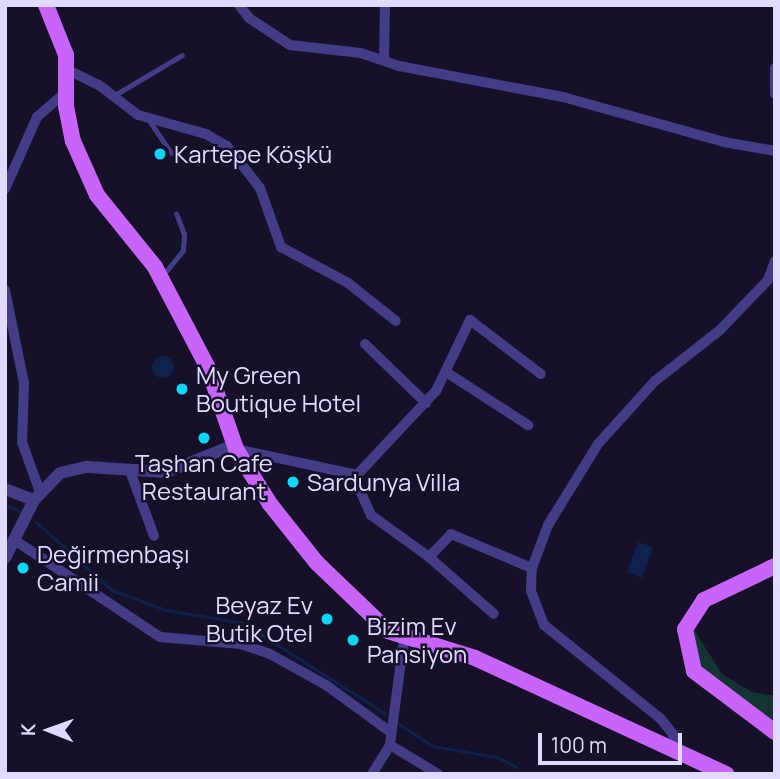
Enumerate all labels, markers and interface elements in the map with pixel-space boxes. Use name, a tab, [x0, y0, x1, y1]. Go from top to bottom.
place label: Kartepe Köşkü	[174, 140, 332, 168]
marker: Kartepe Köşkü	[152, 146, 168, 162]
place label: My Green Boutique Hotel	[196, 361, 361, 417]
marker: My Green Boutique Hotel	[174, 381, 190, 397]
marker: Taşhan Cafe Restaurant	[196, 430, 212, 446]
place label: Taşhan Cafe Restaurant	[135, 449, 273, 505]
place label: Sardunya Villa	[307, 468, 460, 496]
marker: Sardunya Villa	[285, 474, 301, 490]
place label: Değirmenbaşı Camii	[37, 540, 190, 596]
marker: Değirmenbaşı Camii	[15, 560, 31, 576]
place label: Beyaz Ev Butik Otel	[206, 591, 313, 647]
marker: Beyaz Ev Butik Otel	[319, 611, 335, 627]
place label: Bizim Ev Pansiyon	[367, 612, 467, 668]
marker: Bizim Ev Pansiyon	[345, 632, 361, 648]
north arrow	[14, 695, 84, 765]
scale bar	[542, 720, 686, 764]
text: K	[15, 723, 41, 736]
text: 100 m	[551, 731, 607, 759]

